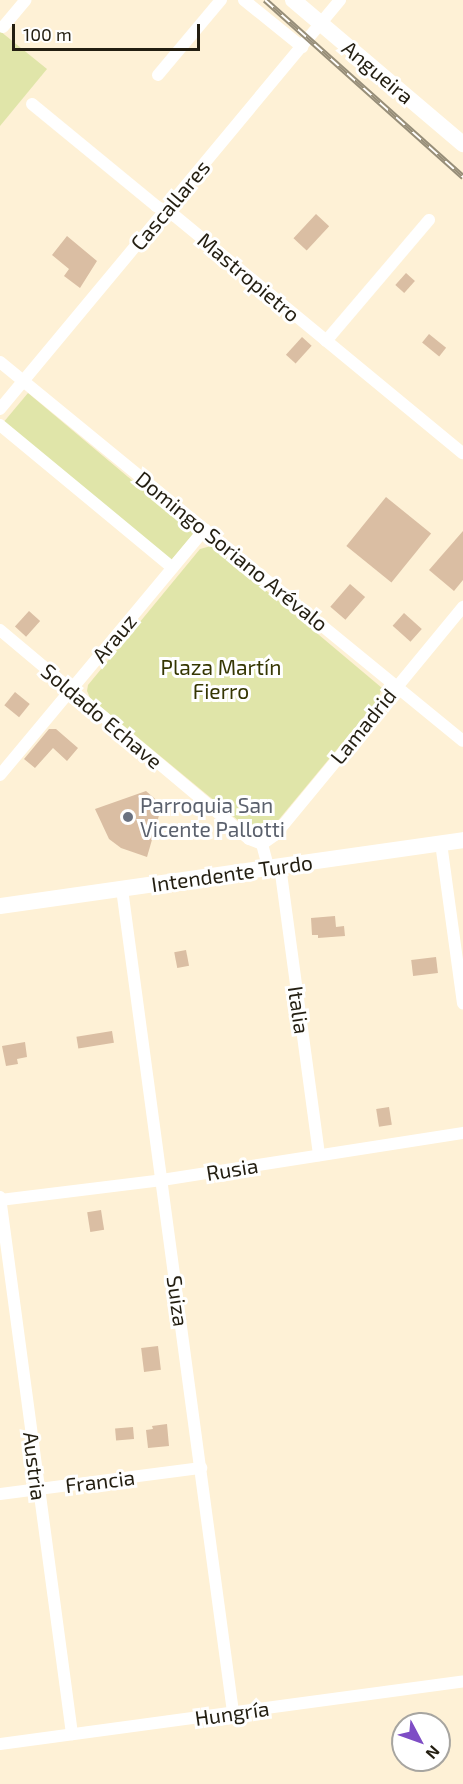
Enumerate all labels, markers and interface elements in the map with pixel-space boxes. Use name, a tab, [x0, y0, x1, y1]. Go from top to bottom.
scale bar	[15, 12, 202, 50]
text: 100 m	[23, 23, 72, 45]
street label: Angueira	[337, 35, 419, 109]
street label: Cascallares	[125, 155, 215, 255]
street label: Mastropietro	[193, 227, 305, 327]
street label: Domingo Soriano Arévalo	[131, 465, 333, 637]
street label: Arauz	[86, 609, 142, 667]
park label: Plaza Martín Fierro	[161, 654, 281, 704]
street label: Soldado Echave	[36, 658, 168, 774]
street label: Lamadrid	[325, 683, 401, 769]
place label: Parroquia San Vicente Pallotti	[140, 792, 285, 842]
marker: Parroquia San Vicente Pallotti	[121, 810, 135, 824]
street label: Intendente Turdo	[149, 849, 315, 897]
street label: Italia	[283, 984, 315, 1036]
street label: Rusia	[204, 1152, 260, 1186]
street label: Suiza	[162, 1274, 194, 1328]
street label: Austria	[18, 1430, 52, 1502]
street label: Francia	[64, 1464, 136, 1498]
street label: Hungría	[193, 1695, 271, 1731]
north arrow	[391, 1712, 451, 1772]
text: N	[422, 1742, 444, 1763]

